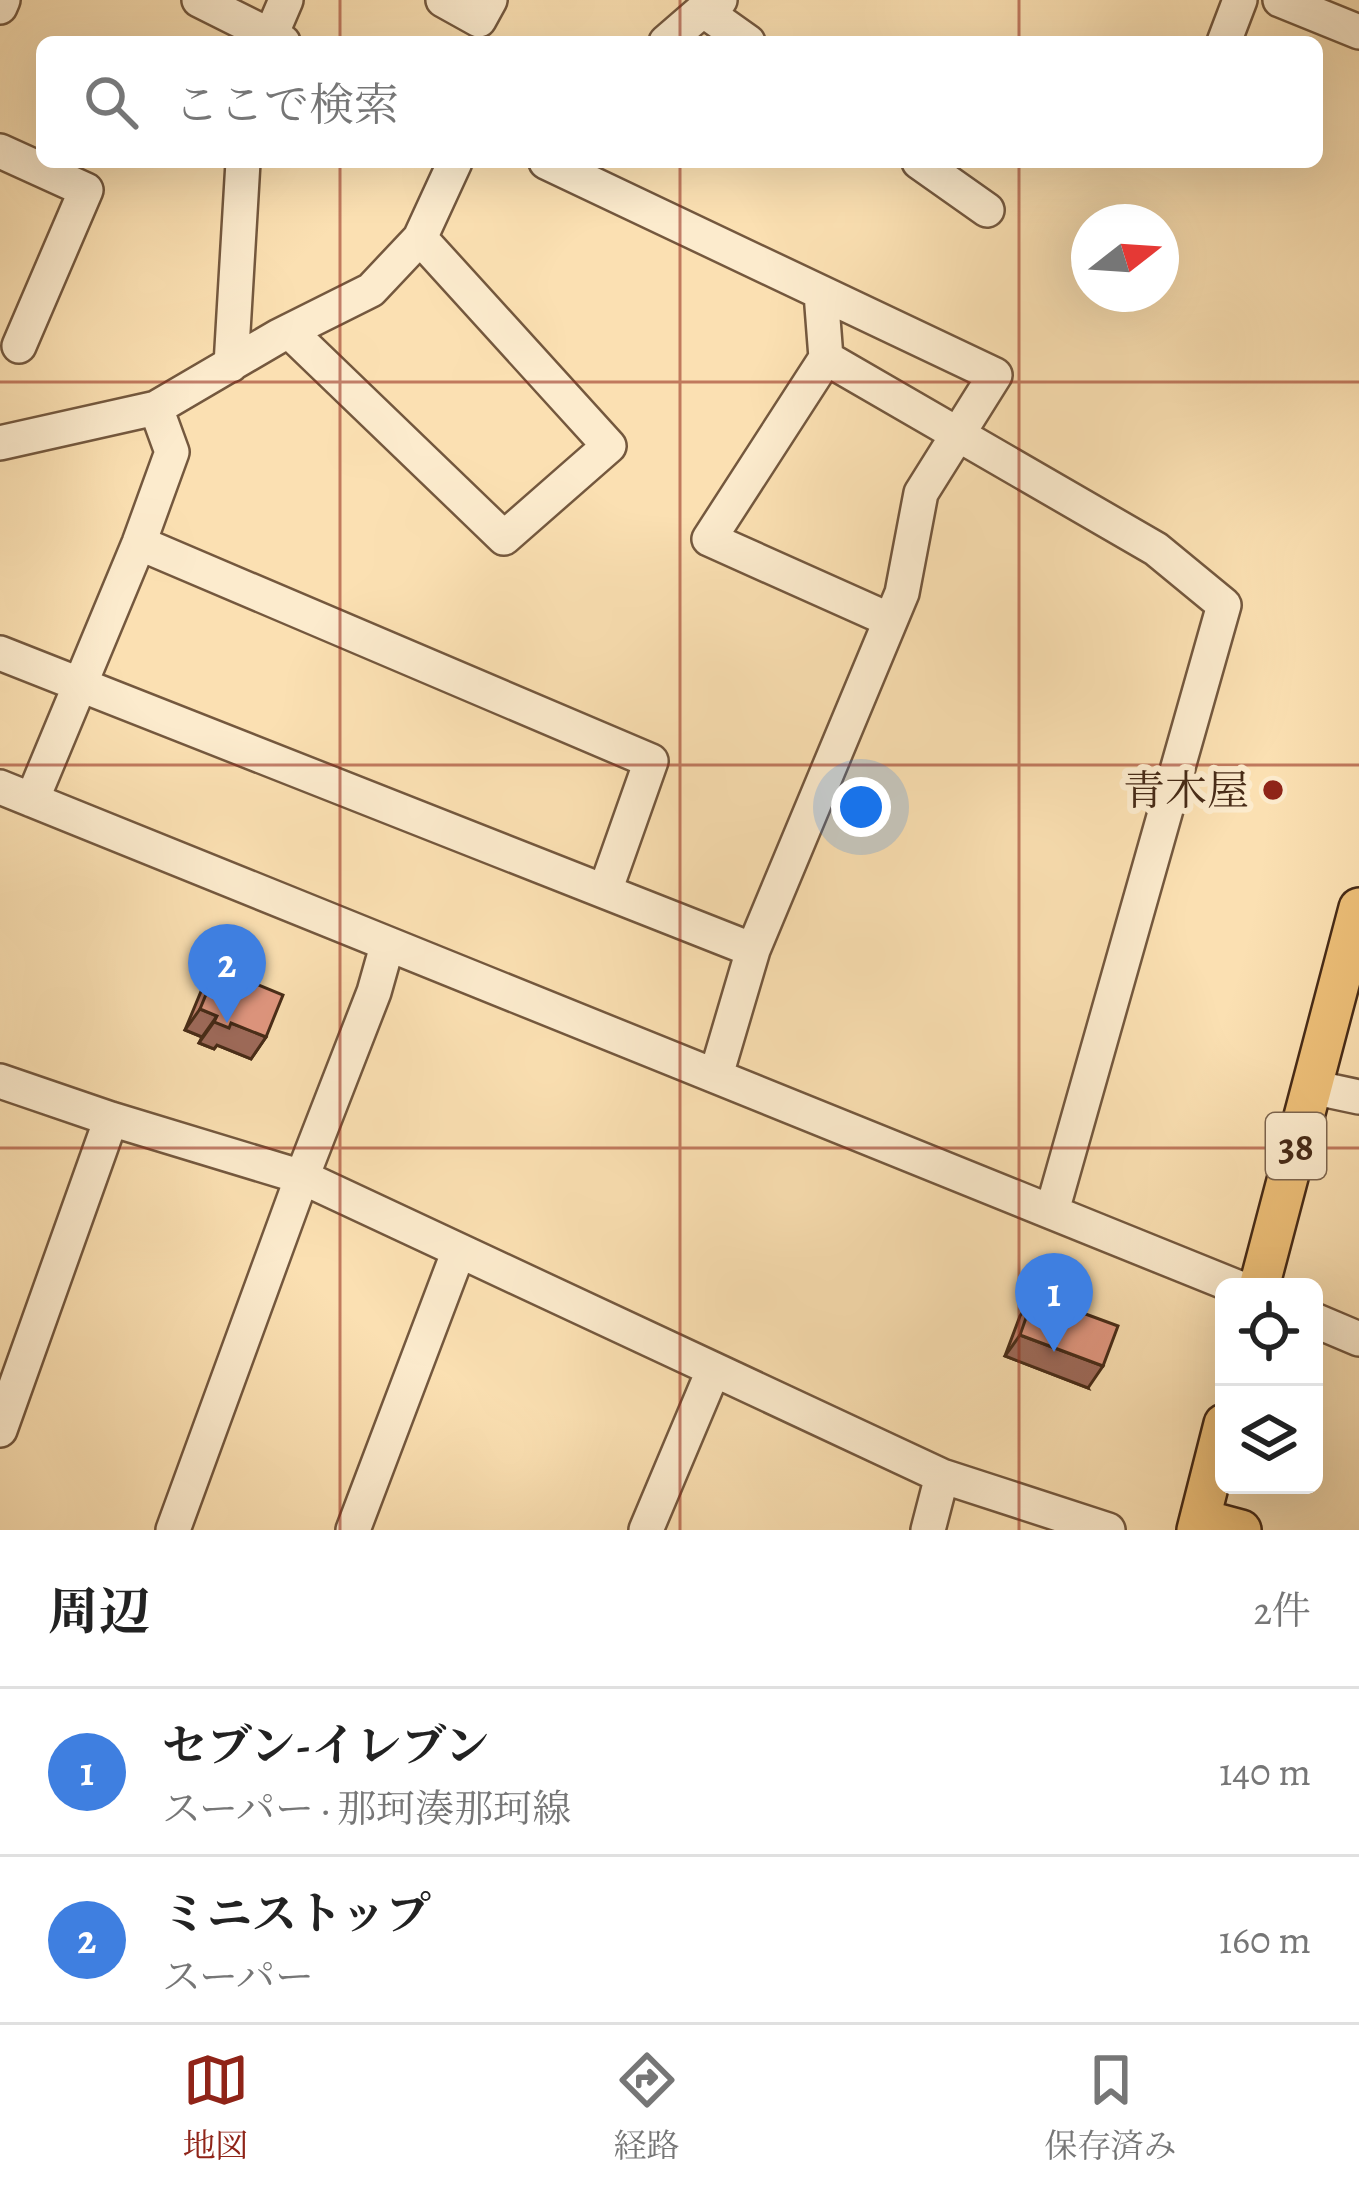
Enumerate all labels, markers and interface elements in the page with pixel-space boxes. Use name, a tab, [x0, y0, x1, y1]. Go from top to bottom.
search box	[36, 36, 1323, 168]
icon: search	[78, 69, 144, 135]
text: ここで検索	[174, 74, 399, 136]
north arrow	[1071, 204, 1179, 312]
place label: 青木屋	[1123, 762, 1249, 819]
your location	[831, 777, 891, 837]
marker: 青木屋	[1260, 777, 1286, 803]
pin: 2	[188, 924, 266, 1023]
road number: 38	[1266, 1113, 1326, 1179]
pin: 1	[1015, 1253, 1093, 1352]
map controls	[1215, 1278, 1323, 1494]
button: locate	[1215, 1278, 1323, 1386]
button: layers	[1215, 1386, 1323, 1494]
text: 周辺	[48, 1577, 150, 1647]
text: 2件	[1253, 1584, 1311, 1637]
text: セブン-イレブン	[162, 1715, 489, 1777]
text: 1	[80, 1745, 94, 1798]
text: 140 m	[1219, 1745, 1311, 1798]
text: スーパー · 那珂湊那珂線	[162, 1782, 571, 1835]
text: ミニストップ	[162, 1883, 431, 1945]
text: 2	[78, 1913, 96, 1966]
text: 160 m	[1219, 1913, 1311, 1966]
text: スーパー	[162, 1950, 314, 2003]
tab: 地図	[183, 2047, 249, 2168]
tab: 経路	[614, 2047, 680, 2168]
tab: 保存済み	[1045, 2047, 1177, 2168]

